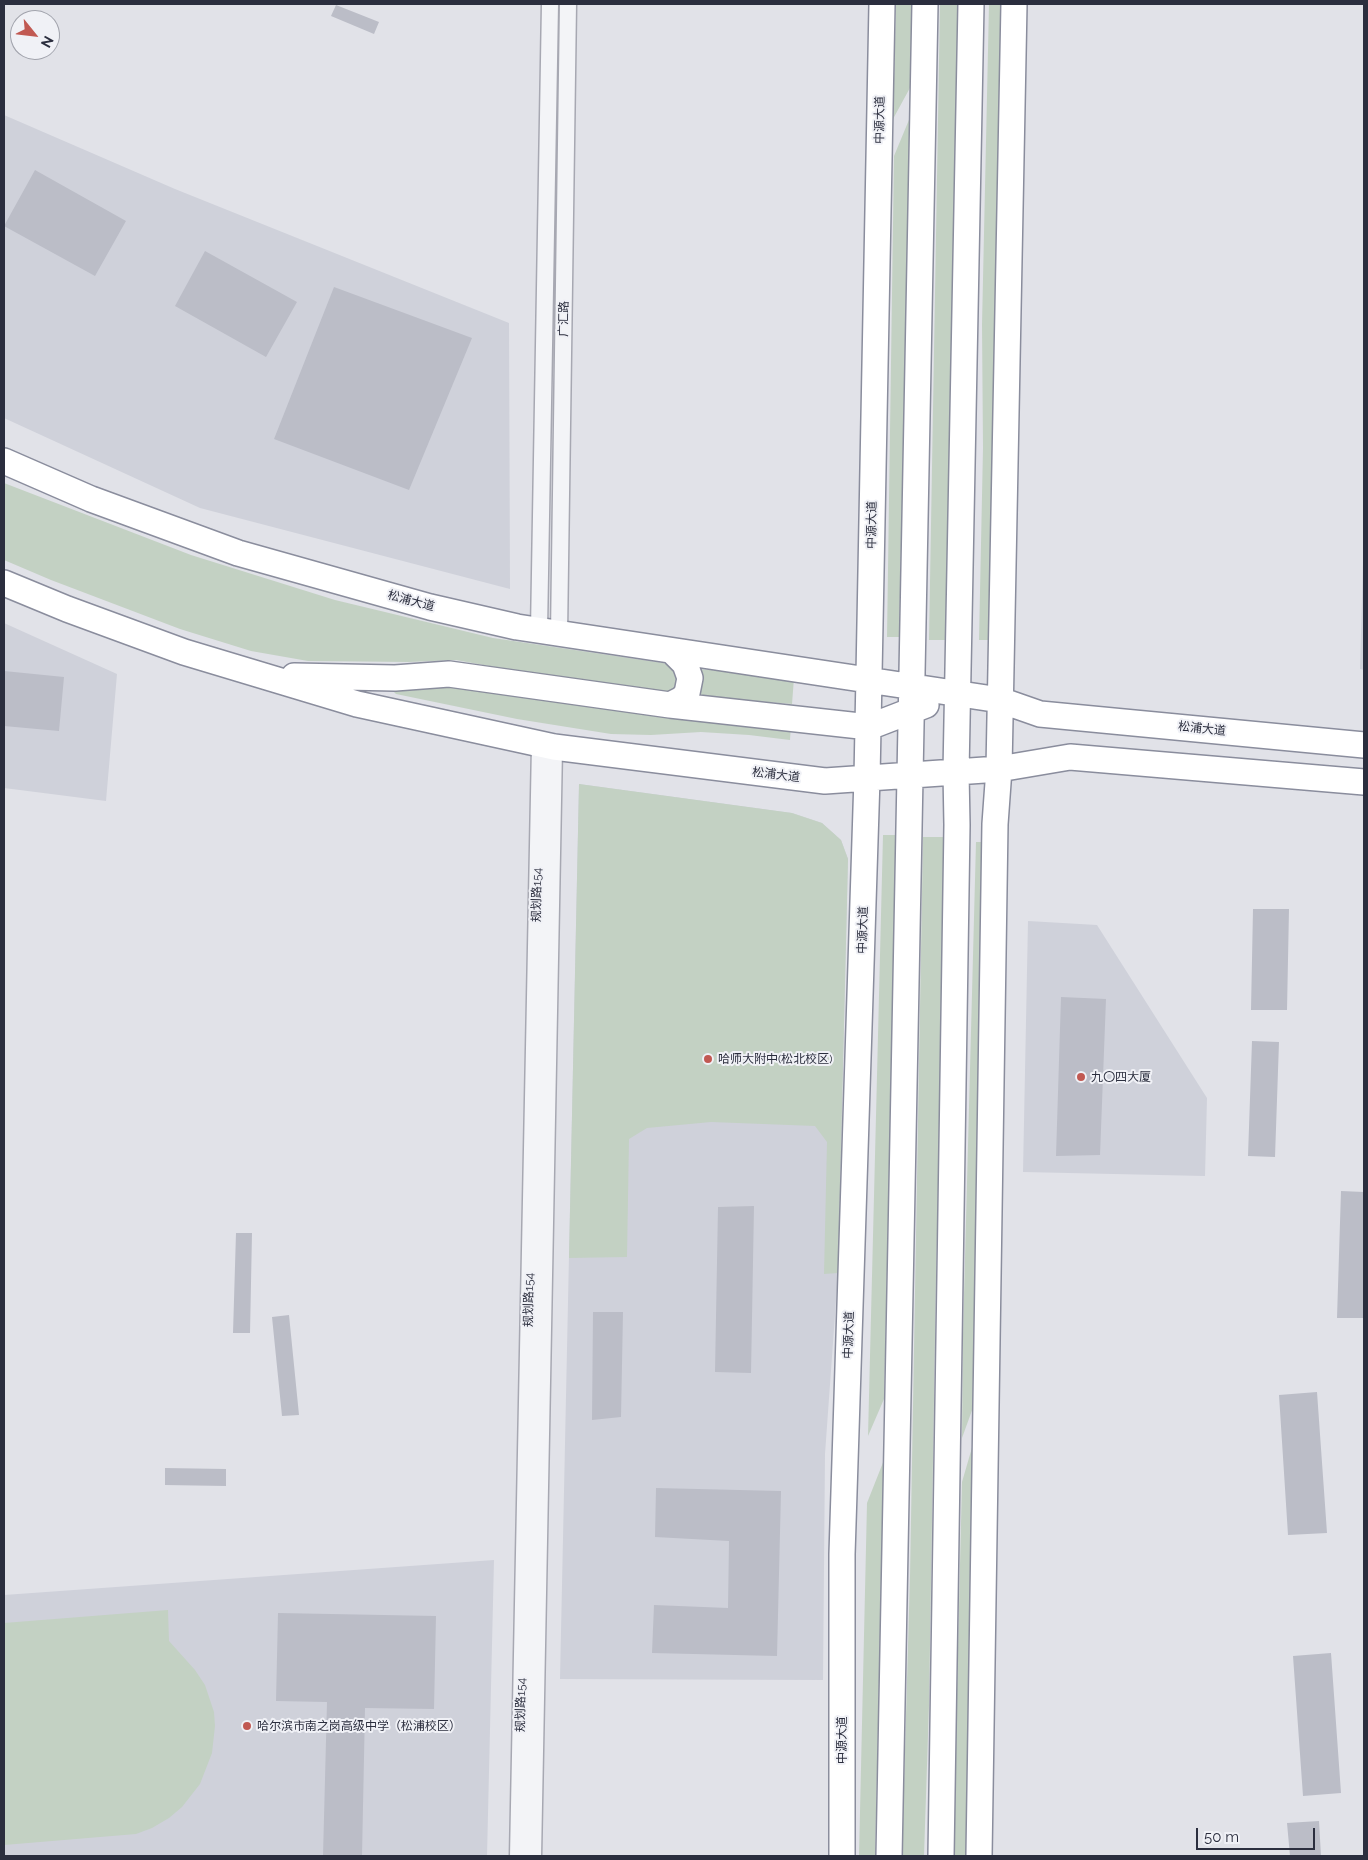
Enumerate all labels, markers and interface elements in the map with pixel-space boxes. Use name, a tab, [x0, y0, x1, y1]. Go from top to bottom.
north arrow	[10, 10, 60, 60]
text: N	[38, 33, 57, 50]
street label: 中源大道	[872, 96, 888, 144]
street label: 广汇路	[556, 301, 572, 337]
street label: 中源大道	[864, 501, 880, 549]
street label: 松浦大道	[386, 588, 436, 614]
street label: 松浦大道	[1177, 719, 1227, 739]
street label: 松浦大道	[751, 765, 801, 785]
street label: 规划路154	[529, 868, 545, 922]
street label: 中源大道	[855, 906, 871, 954]
place label: 哈师大附中(松北校区)	[718, 1052, 832, 1066]
marker: 哈师大附中(松北校区)	[702, 1053, 714, 1065]
place label: 九〇四大厦	[1091, 1070, 1151, 1084]
marker: 九〇四大厦	[1075, 1071, 1087, 1083]
street label: 规划路154	[521, 1273, 537, 1327]
street label: 中源大道	[841, 1311, 857, 1359]
street label: 规划路154	[513, 1678, 529, 1732]
street label: 中源大道	[835, 1716, 849, 1764]
place label: 哈尔滨市南之岗高级中学（松浦校区）	[257, 1719, 461, 1733]
marker: 哈尔滨市南之岗高级中学（松浦校区）	[241, 1720, 253, 1732]
scale bar	[1198, 1818, 1317, 1850]
text: 50 m	[1204, 1828, 1239, 1846]

